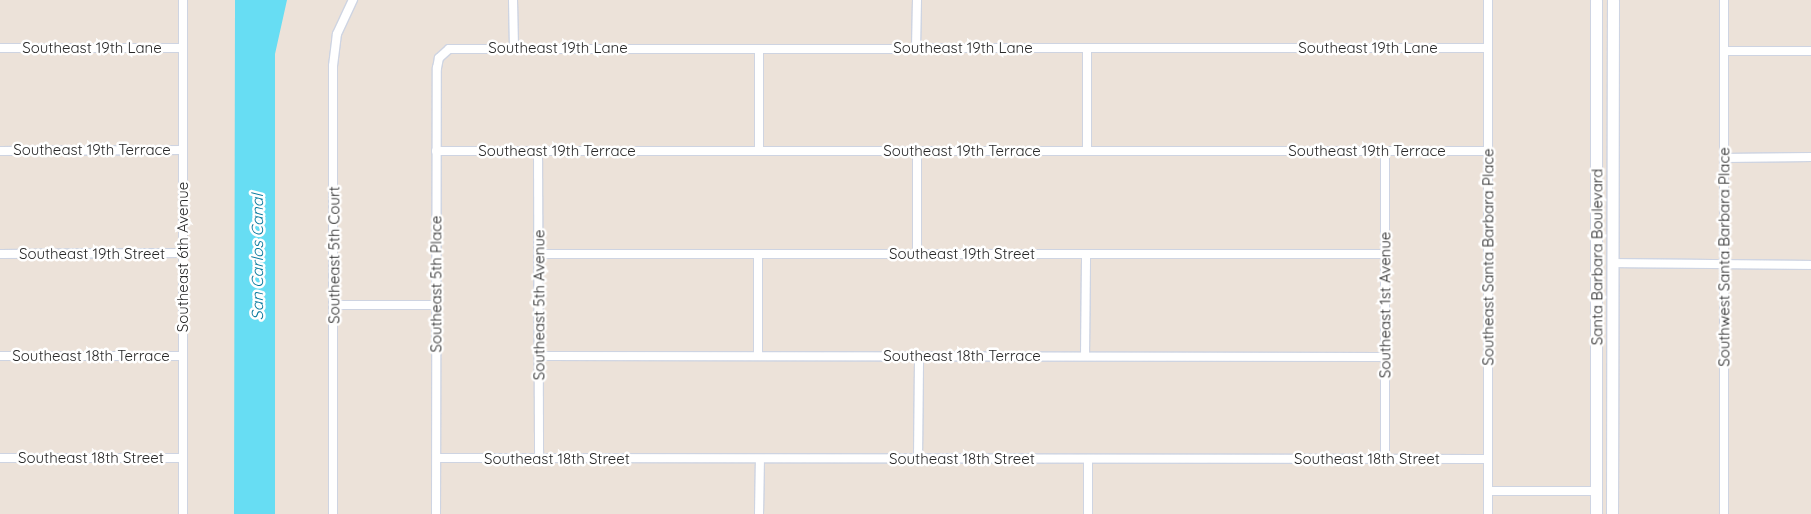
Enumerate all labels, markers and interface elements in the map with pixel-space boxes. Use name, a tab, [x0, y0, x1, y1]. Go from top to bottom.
street label: Southeast 19th Lane	[22, 39, 162, 57]
street label: Southeast 19th Lane	[488, 39, 628, 57]
street label: Southeast 19th Lane	[893, 39, 1033, 57]
street label: Southeast 19th Lane	[1298, 39, 1438, 57]
street label: Southeast 19th Terrace	[13, 141, 171, 159]
street label: Southeast 19th Terrace	[478, 142, 636, 160]
street label: Southeast 19th Terrace	[883, 142, 1041, 160]
street label: Southeast 19th Terrace	[1288, 142, 1446, 160]
street label: Southwest Santa Barbara Place	[1715, 147, 1733, 367]
street label: Southeast Santa Barbara Place	[1479, 148, 1497, 366]
street label: Santa Barbara Boulevard	[1588, 169, 1606, 345]
street label: Southeast 6th Avenue	[174, 182, 192, 332]
street label: Southeast 5th Court	[325, 186, 343, 324]
water label: San Carlos Canal	[247, 194, 267, 320]
street label: Southeast 5th Place	[427, 215, 445, 353]
street label: Southeast 5th Avenue	[530, 230, 548, 380]
street label: Southeast 1st Avenue	[1376, 232, 1394, 378]
street label: Southeast 19th Street	[19, 245, 165, 263]
street label: Southeast 19th Street	[889, 245, 1035, 263]
street label: Southeast 18th Terrace	[12, 347, 170, 365]
street label: Southeast 18th Terrace	[883, 347, 1041, 365]
street label: Southeast 18th Street	[18, 449, 164, 467]
street label: Southeast 18th Street	[484, 450, 630, 468]
street label: Southeast 18th Street	[889, 450, 1035, 468]
street label: Southeast 18th Street	[1294, 450, 1440, 468]

